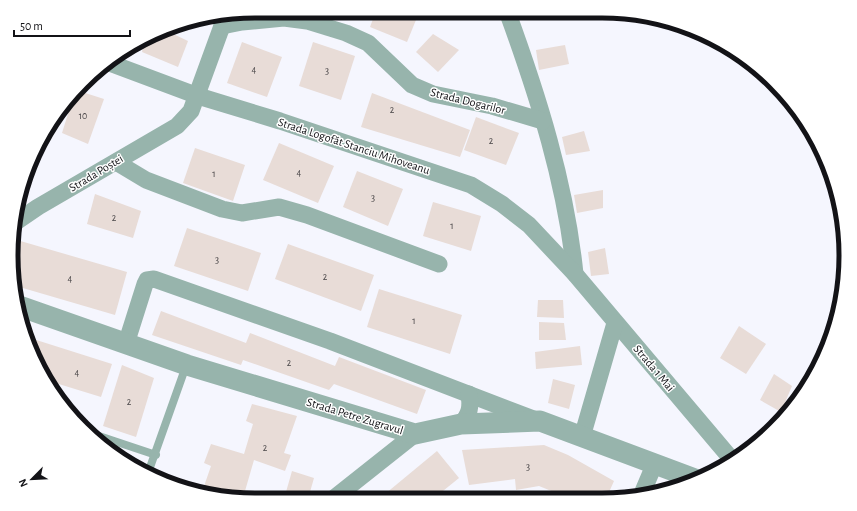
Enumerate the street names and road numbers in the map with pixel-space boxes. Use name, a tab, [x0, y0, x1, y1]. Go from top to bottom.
street label: Strada Dogarilor	[429, 86, 507, 116]
street label: Strada Logofăt Stanciu Mihoveanu	[277, 116, 431, 176]
street label: Strada Poștei	[67, 152, 126, 195]
street label: Strada 1 Mai	[631, 343, 677, 393]
street label: Strada Petre Zugravul	[305, 396, 405, 436]

